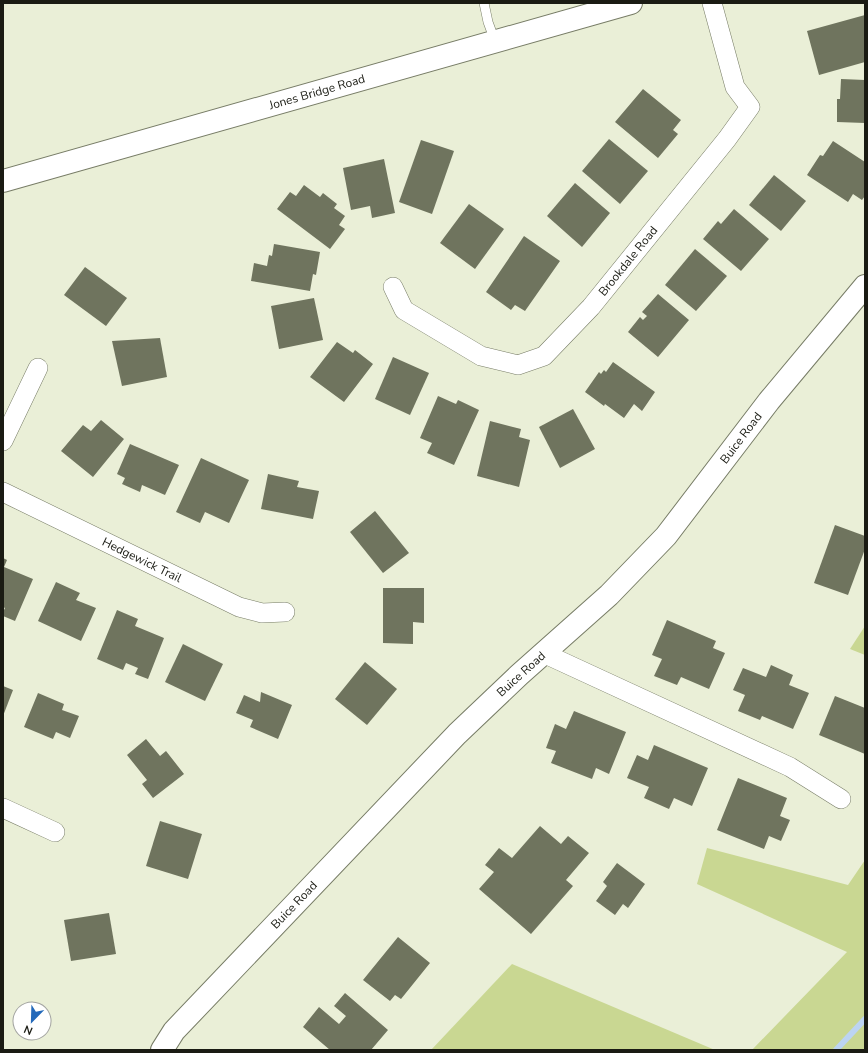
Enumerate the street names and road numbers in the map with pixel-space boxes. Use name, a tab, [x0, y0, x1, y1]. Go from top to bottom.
street label: Jones Bridge Road	[266, 71, 367, 114]
street label: Brookdale Road	[595, 223, 661, 299]
street label: Buice Road	[716, 409, 766, 467]
street label: Hedgewick Trail	[100, 534, 185, 586]
street label: Buice Road	[493, 648, 549, 700]
street label: Buice Road	[267, 878, 321, 932]

